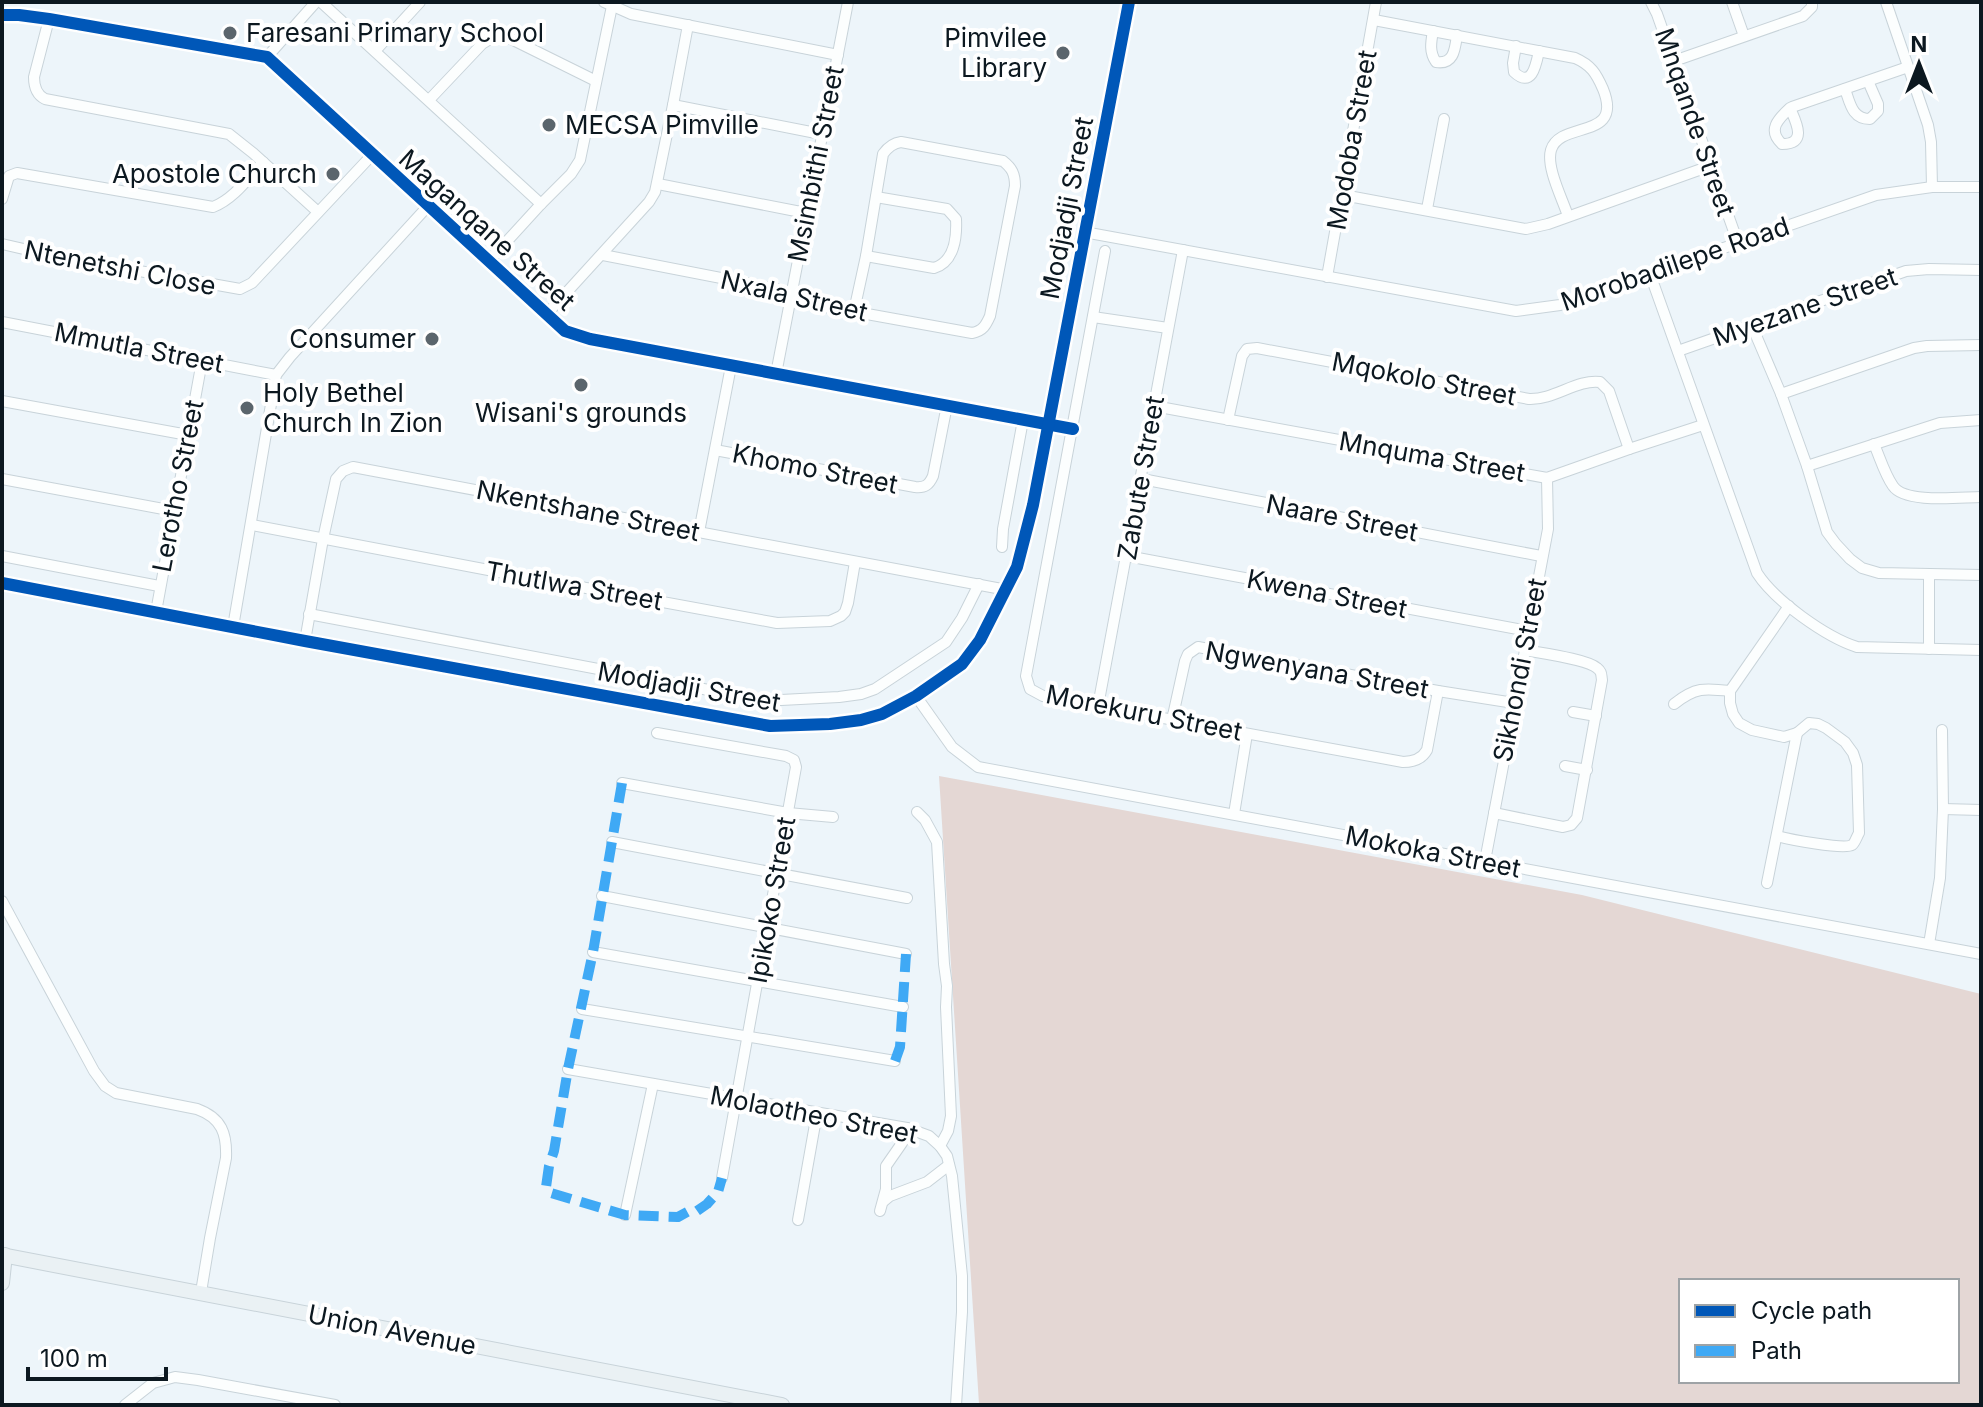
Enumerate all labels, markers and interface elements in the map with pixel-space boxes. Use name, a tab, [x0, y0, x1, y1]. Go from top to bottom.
place label: Faresani Primary School	[246, 17, 544, 48]
place label: Pimvilee Library	[944, 22, 1047, 83]
marker: Faresani Primary School	[221, 24, 239, 42]
street label: Mnqande Street	[1649, 24, 1742, 220]
north arrow	[1879, 24, 1959, 104]
text: N	[1911, 31, 1927, 57]
marker: Pimvilee Library	[1054, 44, 1072, 62]
street label: Modoba Street	[1320, 48, 1383, 232]
street label: Msimbithi Street	[781, 63, 850, 265]
place label: MECSA Pimville	[565, 109, 759, 140]
street label: Modjadji Street	[1034, 114, 1099, 302]
marker: MECSA Pimville	[540, 116, 558, 134]
street label: Maganqane Street	[393, 143, 582, 317]
place label: Apostole Church	[112, 158, 317, 189]
marker: Apostole Church	[324, 165, 342, 183]
street label: Morobadilepe Road	[1557, 210, 1793, 317]
street label: Ntenetshi Close	[22, 234, 219, 301]
street label: Myezane Street	[1709, 261, 1901, 353]
street label: Nxala Street	[718, 264, 871, 327]
street label: Mmutla Street	[52, 316, 226, 379]
place label: Consumer	[289, 323, 416, 354]
marker: Consumer	[423, 330, 441, 348]
street label: Mqokolo Street	[1329, 345, 1519, 412]
marker: Wisani's grounds	[572, 376, 590, 394]
place label: Holy Bethel Church In Zion	[263, 377, 443, 438]
street label: Zabute Street	[1111, 393, 1170, 563]
street label: Lerotho Street	[146, 397, 209, 575]
place label: Wisani's grounds	[475, 397, 687, 428]
marker: Holy Bethel Church In Zion	[238, 399, 256, 417]
street label: Mnquma Street	[1337, 425, 1527, 488]
street label: Khomo Street	[730, 437, 900, 500]
street label: Nkentshane Street	[474, 474, 702, 547]
street label: Naare Street	[1264, 488, 1421, 547]
street label: Thutlwa Street	[483, 555, 665, 616]
street label: Kwena Street	[1244, 563, 1410, 624]
street label: Sikhondi Street	[1487, 575, 1553, 764]
street label: Ngwenyana Street	[1203, 635, 1431, 704]
street label: Modjadji Street	[595, 655, 783, 718]
street label: Morekuru Street	[1043, 678, 1245, 747]
street label: Ipikoko Street	[742, 814, 801, 986]
street label: Mokoka Street	[1343, 819, 1523, 884]
street label: Molaotheo Street	[708, 1079, 921, 1150]
legend	[1679, 1279, 1959, 1383]
text: Cycle path	[1751, 1296, 1872, 1325]
street label: Union Avenue	[305, 1298, 479, 1361]
scale bar	[28, 1331, 166, 1381]
text: Path	[1751, 1336, 1802, 1365]
text: 100 m	[40, 1344, 108, 1373]

